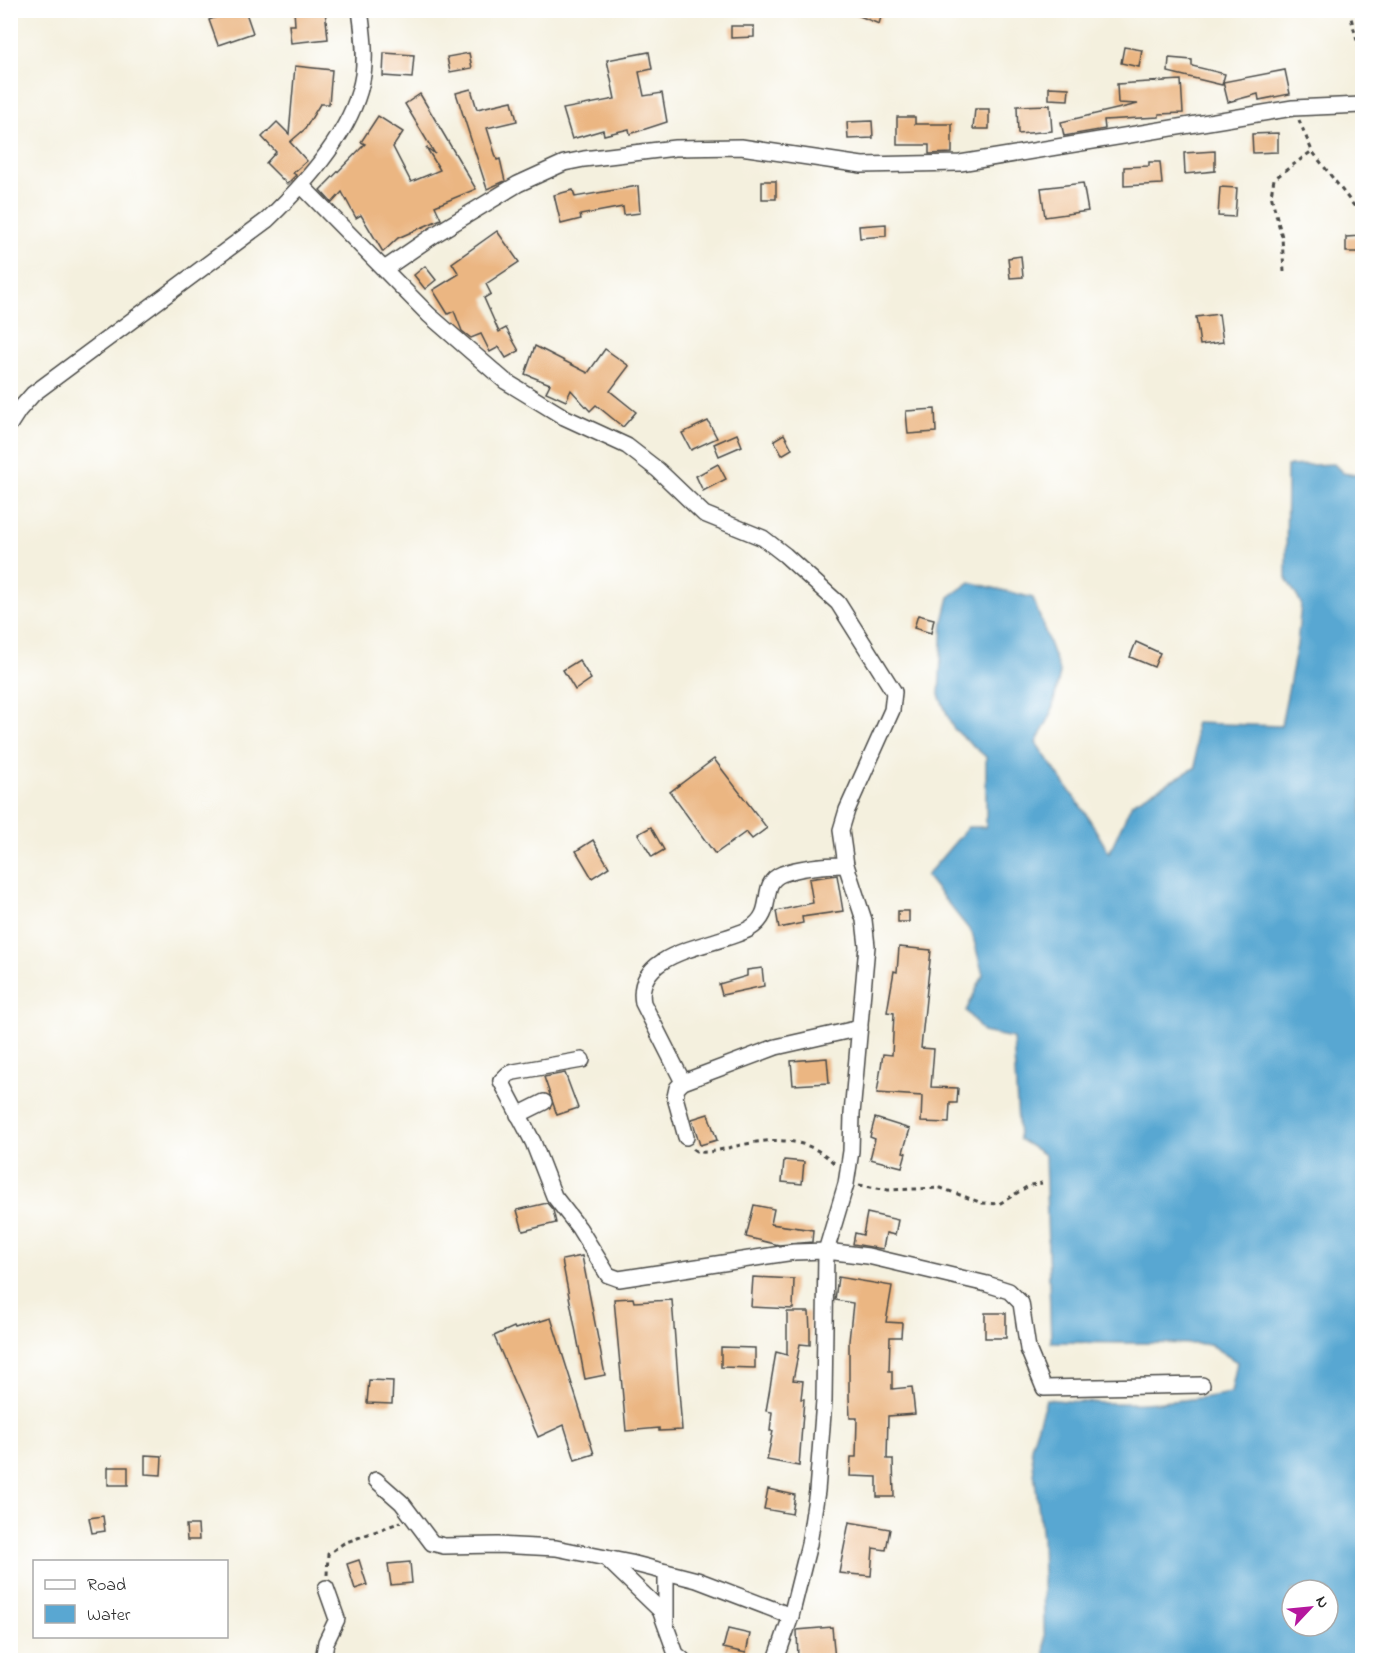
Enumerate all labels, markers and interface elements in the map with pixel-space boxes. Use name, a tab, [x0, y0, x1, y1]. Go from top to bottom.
legend	[33, 1560, 228, 1638]
text: Road	[87, 1573, 126, 1599]
north arrow	[1280, 1578, 1340, 1638]
text: N	[1309, 1592, 1335, 1613]
text: Water	[87, 1603, 131, 1629]

